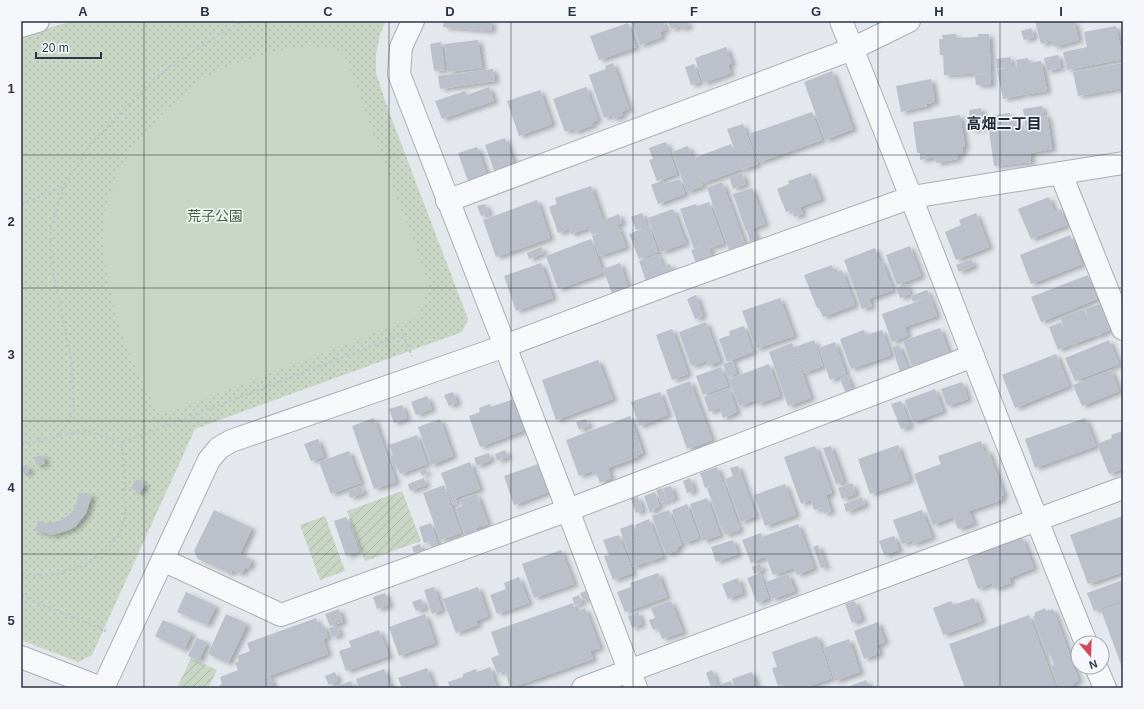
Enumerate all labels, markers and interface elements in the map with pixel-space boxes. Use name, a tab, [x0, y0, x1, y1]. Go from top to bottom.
text: A	[78, 4, 88, 19]
text: B	[200, 4, 210, 19]
text: C	[323, 4, 333, 19]
text: D	[445, 4, 455, 19]
text: E	[568, 4, 577, 19]
text: F	[690, 4, 698, 19]
text: G	[811, 4, 821, 19]
text: H	[934, 4, 944, 19]
text: I	[1059, 4, 1063, 19]
scale bar	[36, 34, 101, 60]
text: 20 m	[42, 41, 69, 55]
text: 1	[7, 81, 15, 96]
district label: 高畑二丁目	[966, 115, 1042, 132]
park label: 荒子公園	[187, 208, 243, 224]
text: 2	[7, 214, 15, 229]
text: 3	[7, 347, 15, 362]
text: 4	[7, 480, 15, 495]
text: 5	[7, 613, 15, 628]
north arrow	[1070, 635, 1110, 675]
text: N	[1087, 657, 1099, 671]

